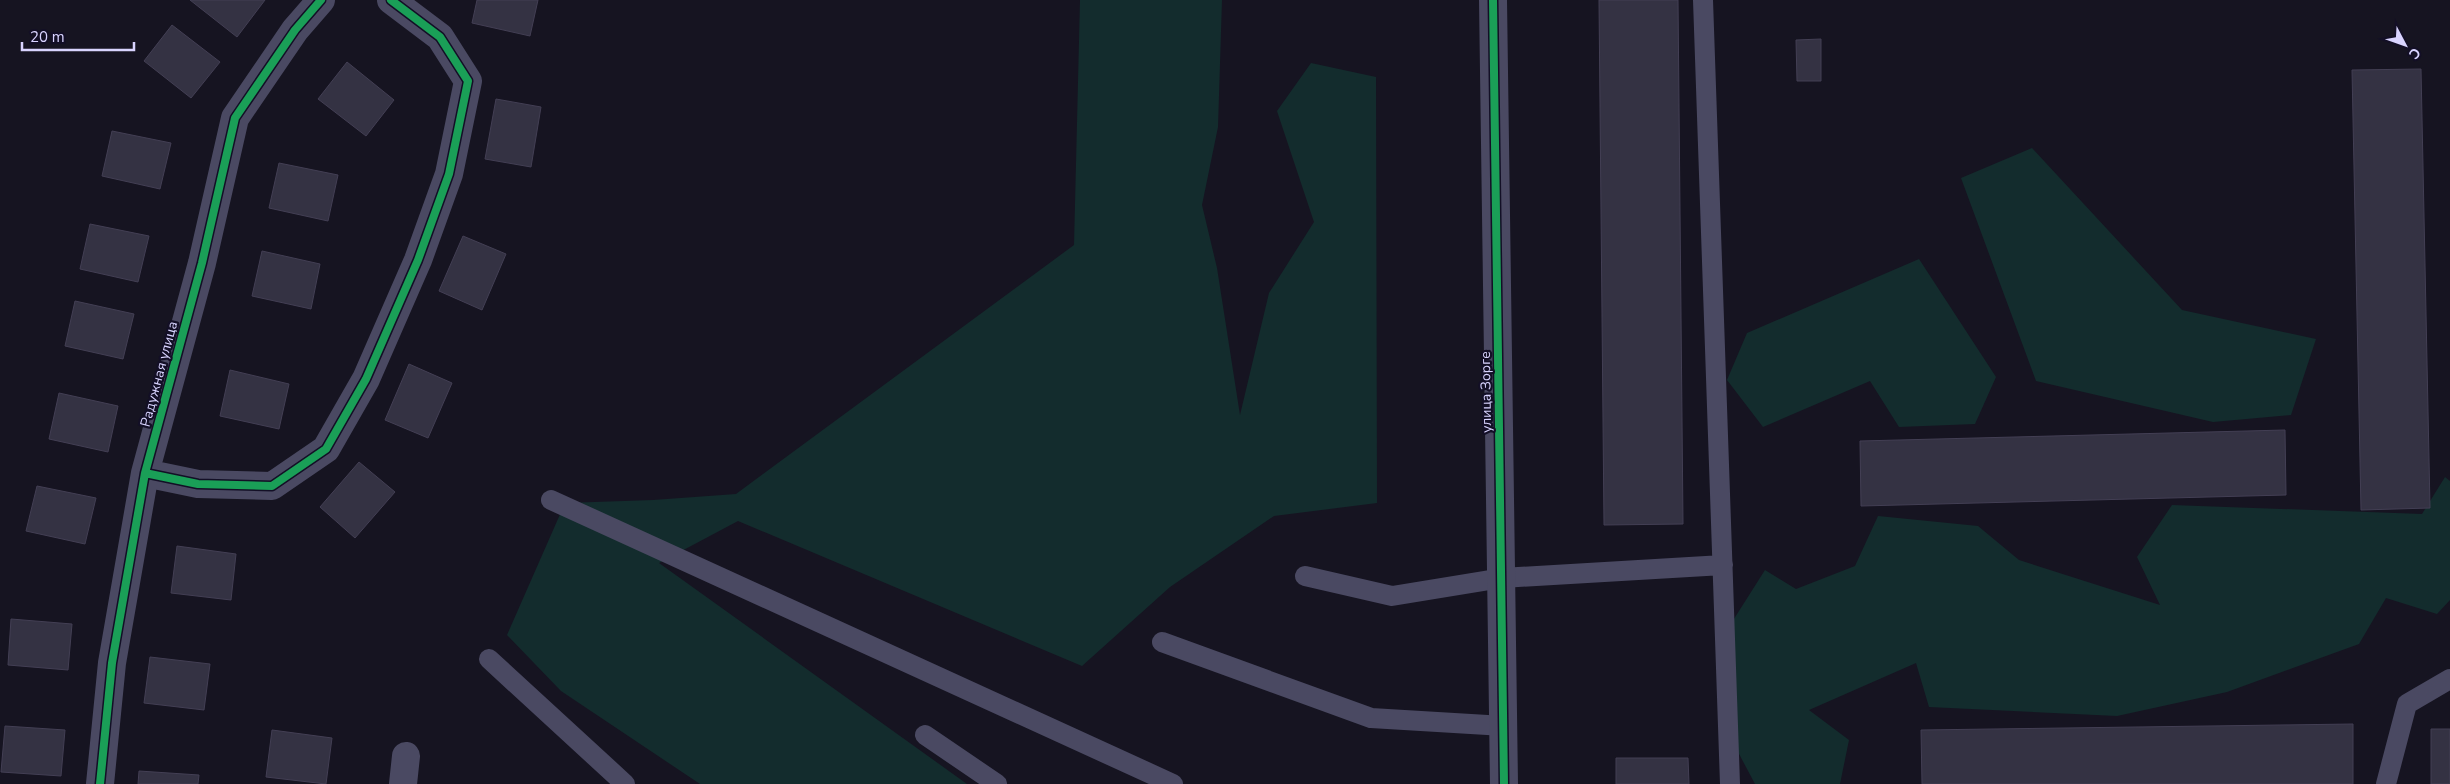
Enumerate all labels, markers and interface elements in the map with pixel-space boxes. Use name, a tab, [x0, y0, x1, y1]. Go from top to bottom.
scale bar	[22, 20, 135, 52]
north arrow	[2380, 20, 2430, 70]
text: 20 m	[30, 27, 65, 47]
text: С	[2404, 43, 2425, 63]
street label: Радужная улица	[136, 319, 182, 429]
street label: улица Зорге	[1476, 351, 1496, 433]

